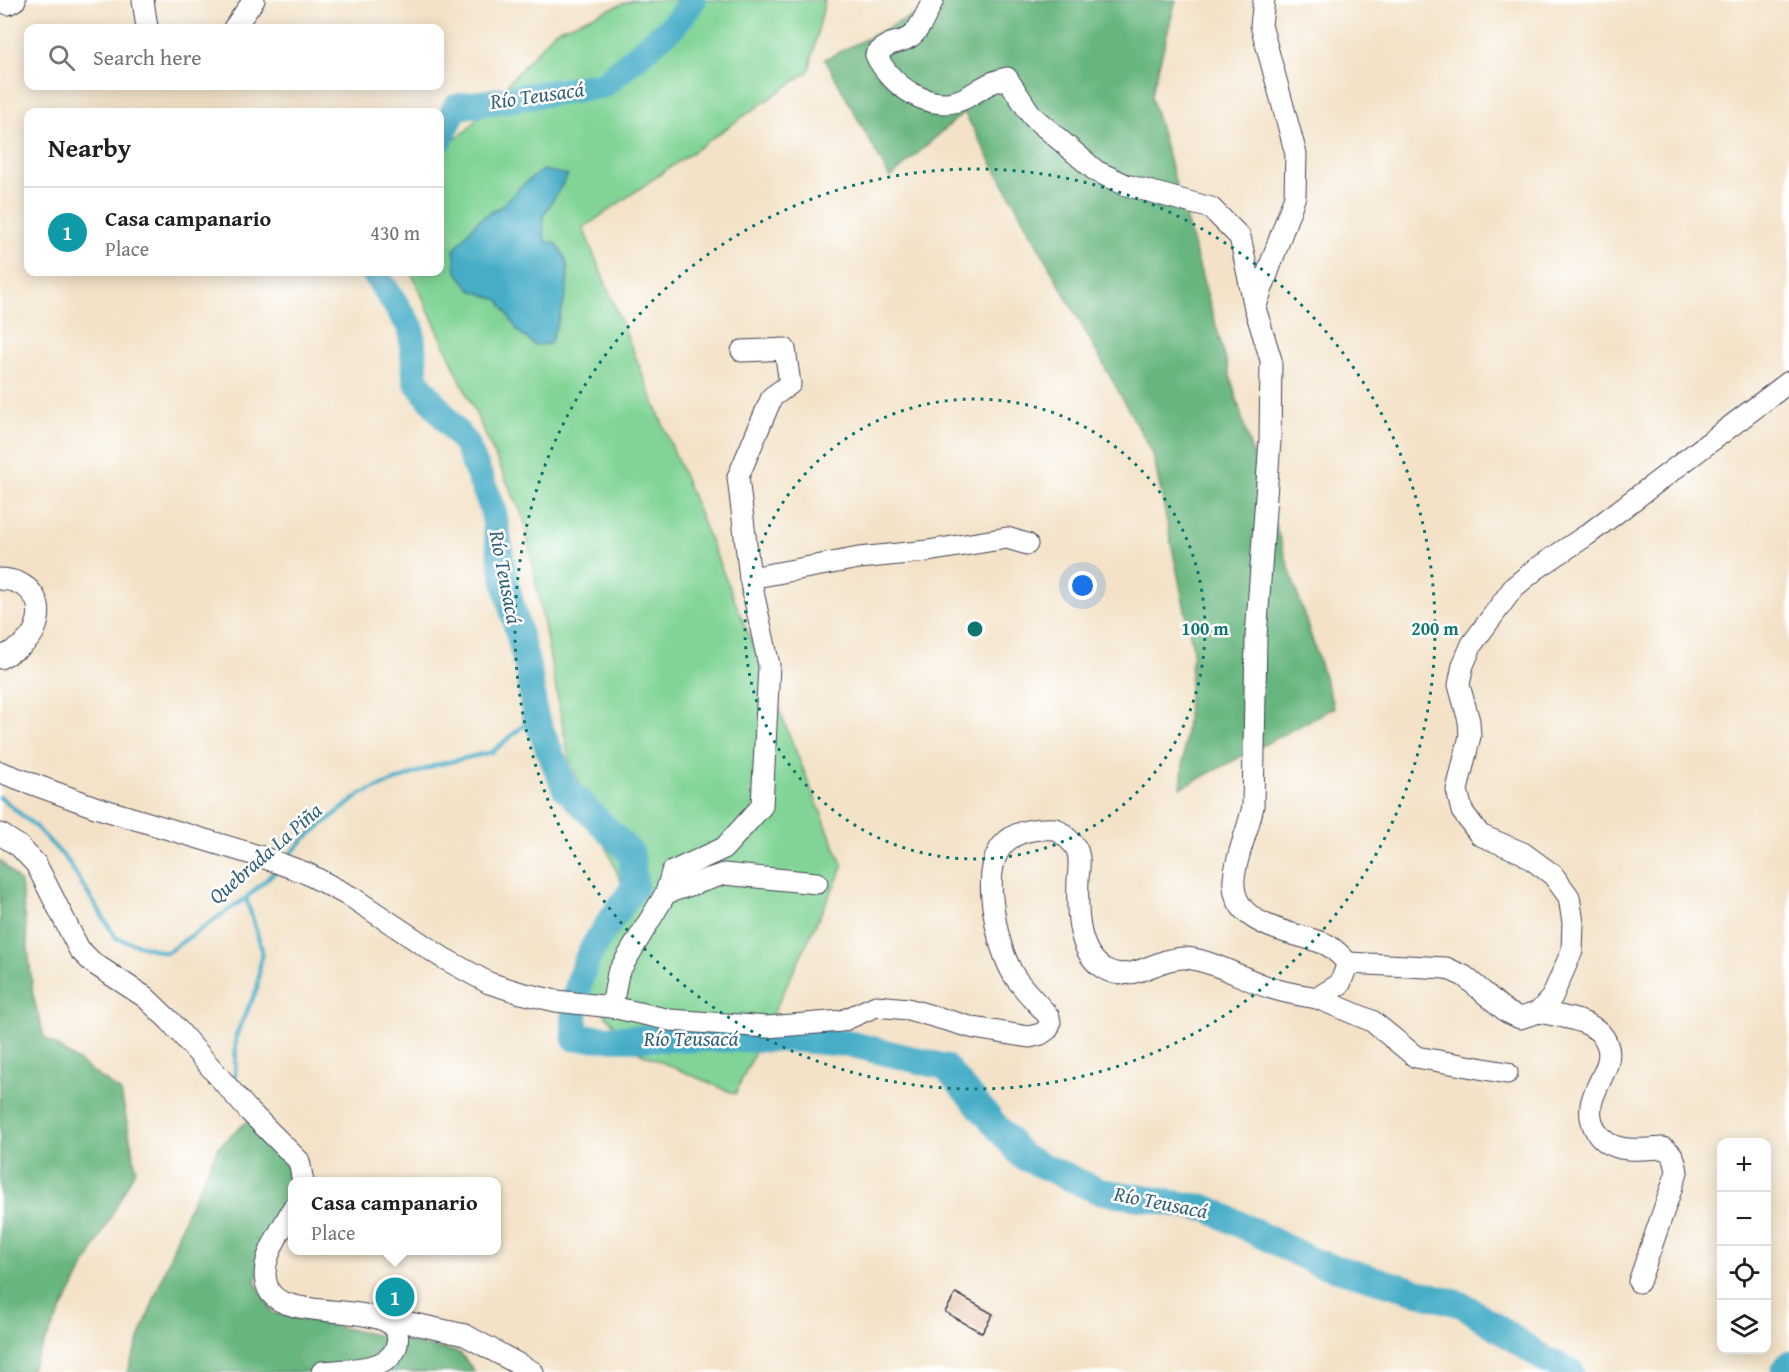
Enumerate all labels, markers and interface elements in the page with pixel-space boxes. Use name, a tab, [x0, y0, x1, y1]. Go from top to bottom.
search box	[24, 24, 444, 90]
icon: search	[45, 41, 78, 74]
text: Search here	[93, 41, 202, 73]
water label: Río Teusacá	[487, 73, 586, 117]
text: Nearby	[48, 128, 131, 167]
text: Casa campanario	[105, 202, 271, 234]
text: 1	[62, 218, 73, 247]
text: 430 m	[370, 218, 420, 247]
text: Place	[105, 234, 149, 263]
water label: Río Teusacá	[482, 527, 530, 627]
your location	[1068, 571, 1097, 600]
text: 100 m	[1181, 615, 1229, 642]
text: 200 m	[1411, 615, 1459, 642]
centre of rings	[965, 619, 985, 639]
water label: Quebrada La Piña	[201, 795, 329, 911]
water label: Río Teusacá	[643, 1023, 739, 1054]
map controls	[1717, 1138, 1771, 1354]
button: +	[1717, 1138, 1771, 1192]
popup	[288, 1177, 501, 1255]
water label: Río Teusacá	[1111, 1178, 1211, 1226]
text: Casa campanario	[311, 1186, 478, 1218]
button: −	[1717, 1192, 1771, 1246]
text: Place	[311, 1218, 355, 1247]
button: locate	[1717, 1246, 1771, 1300]
pin: 1	[376, 1274, 414, 1320]
button: layers	[1717, 1300, 1771, 1354]

